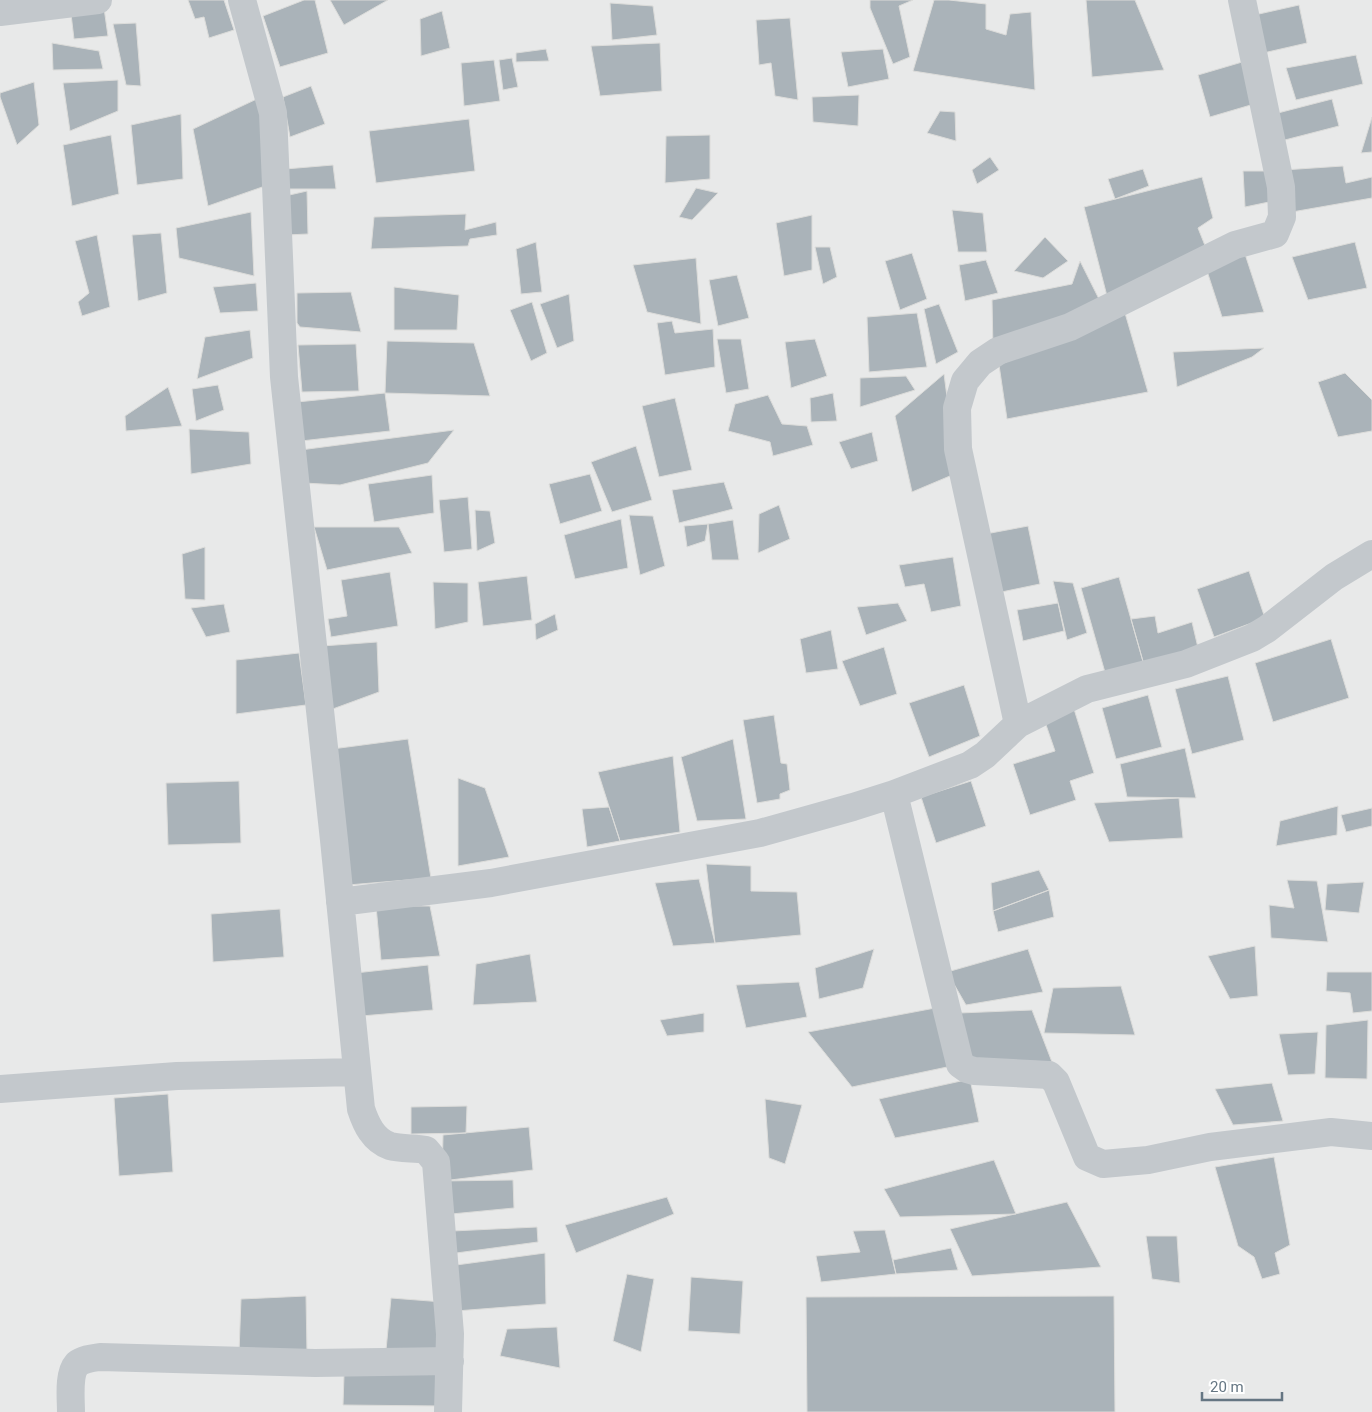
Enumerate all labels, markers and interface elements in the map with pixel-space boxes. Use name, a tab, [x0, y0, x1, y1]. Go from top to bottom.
scale bar	[1202, 1370, 1282, 1402]
text: 20 m	[1210, 1378, 1244, 1396]

